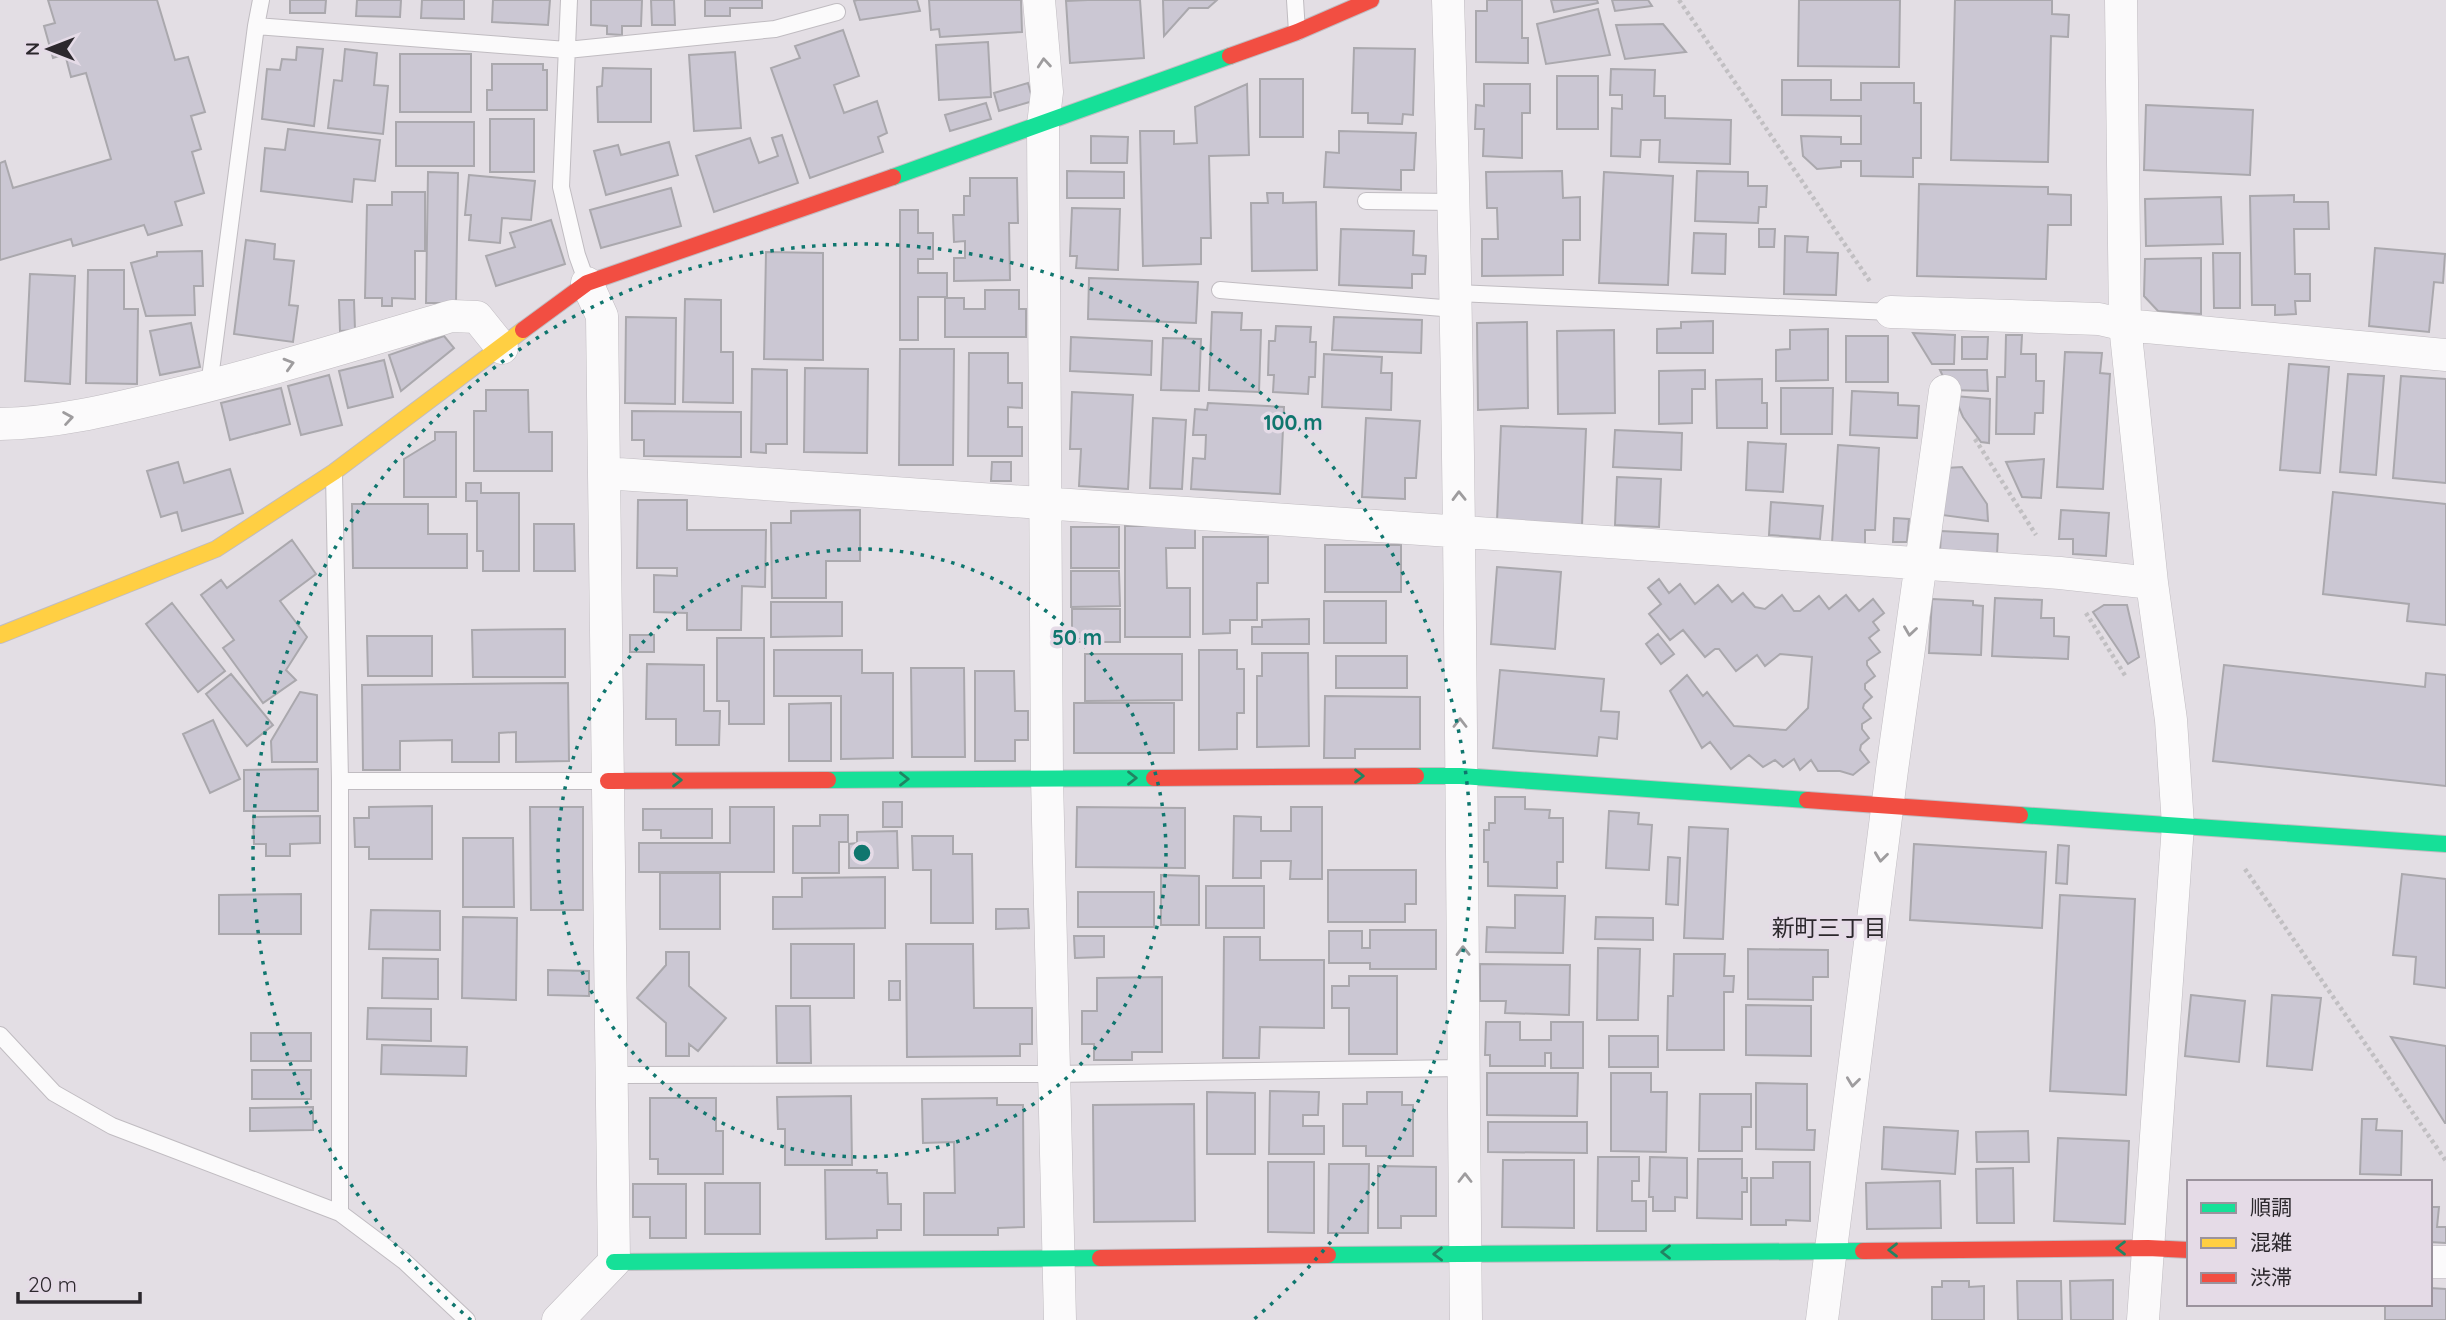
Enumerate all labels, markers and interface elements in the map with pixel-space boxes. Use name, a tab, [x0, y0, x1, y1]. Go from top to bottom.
north arrow	[14, 14, 84, 84]
text: N	[20, 42, 44, 56]
one-way arrow	[1037, 57, 1052, 68]
one-way arrow	[282, 357, 294, 372]
text: 100 m	[1263, 409, 1323, 435]
one-way arrow	[62, 411, 74, 426]
one-way arrow	[1451, 490, 1467, 501]
text: 50 m	[1052, 624, 1102, 650]
one-way arrow	[1903, 625, 1918, 637]
one-way arrow	[1453, 718, 1468, 729]
one-way arrow	[1354, 769, 1365, 784]
one-way arrow	[1127, 770, 1137, 786]
one-way arrow	[899, 771, 910, 787]
one-way arrow	[672, 772, 682, 788]
centre of rings	[850, 841, 874, 865]
one-way arrow	[1873, 851, 1888, 862]
district label: 新町三丁目	[1772, 913, 1887, 942]
one-way arrow	[1455, 945, 1471, 956]
one-way arrow	[1845, 1076, 1860, 1088]
one-way arrow	[1457, 1173, 1473, 1183]
legend	[2187, 1180, 2432, 1306]
text: 順調	[2250, 1194, 2292, 1220]
text: 混雑	[2250, 1229, 2292, 1255]
one-way arrow	[2115, 1240, 2125, 1256]
one-way arrow	[1887, 1242, 1898, 1258]
one-way arrow	[1660, 1244, 1670, 1260]
one-way arrow	[1432, 1246, 1443, 1262]
scale bar	[18, 1260, 140, 1304]
text: 渋滞	[2250, 1264, 2292, 1290]
text: 20 m	[28, 1271, 77, 1297]

